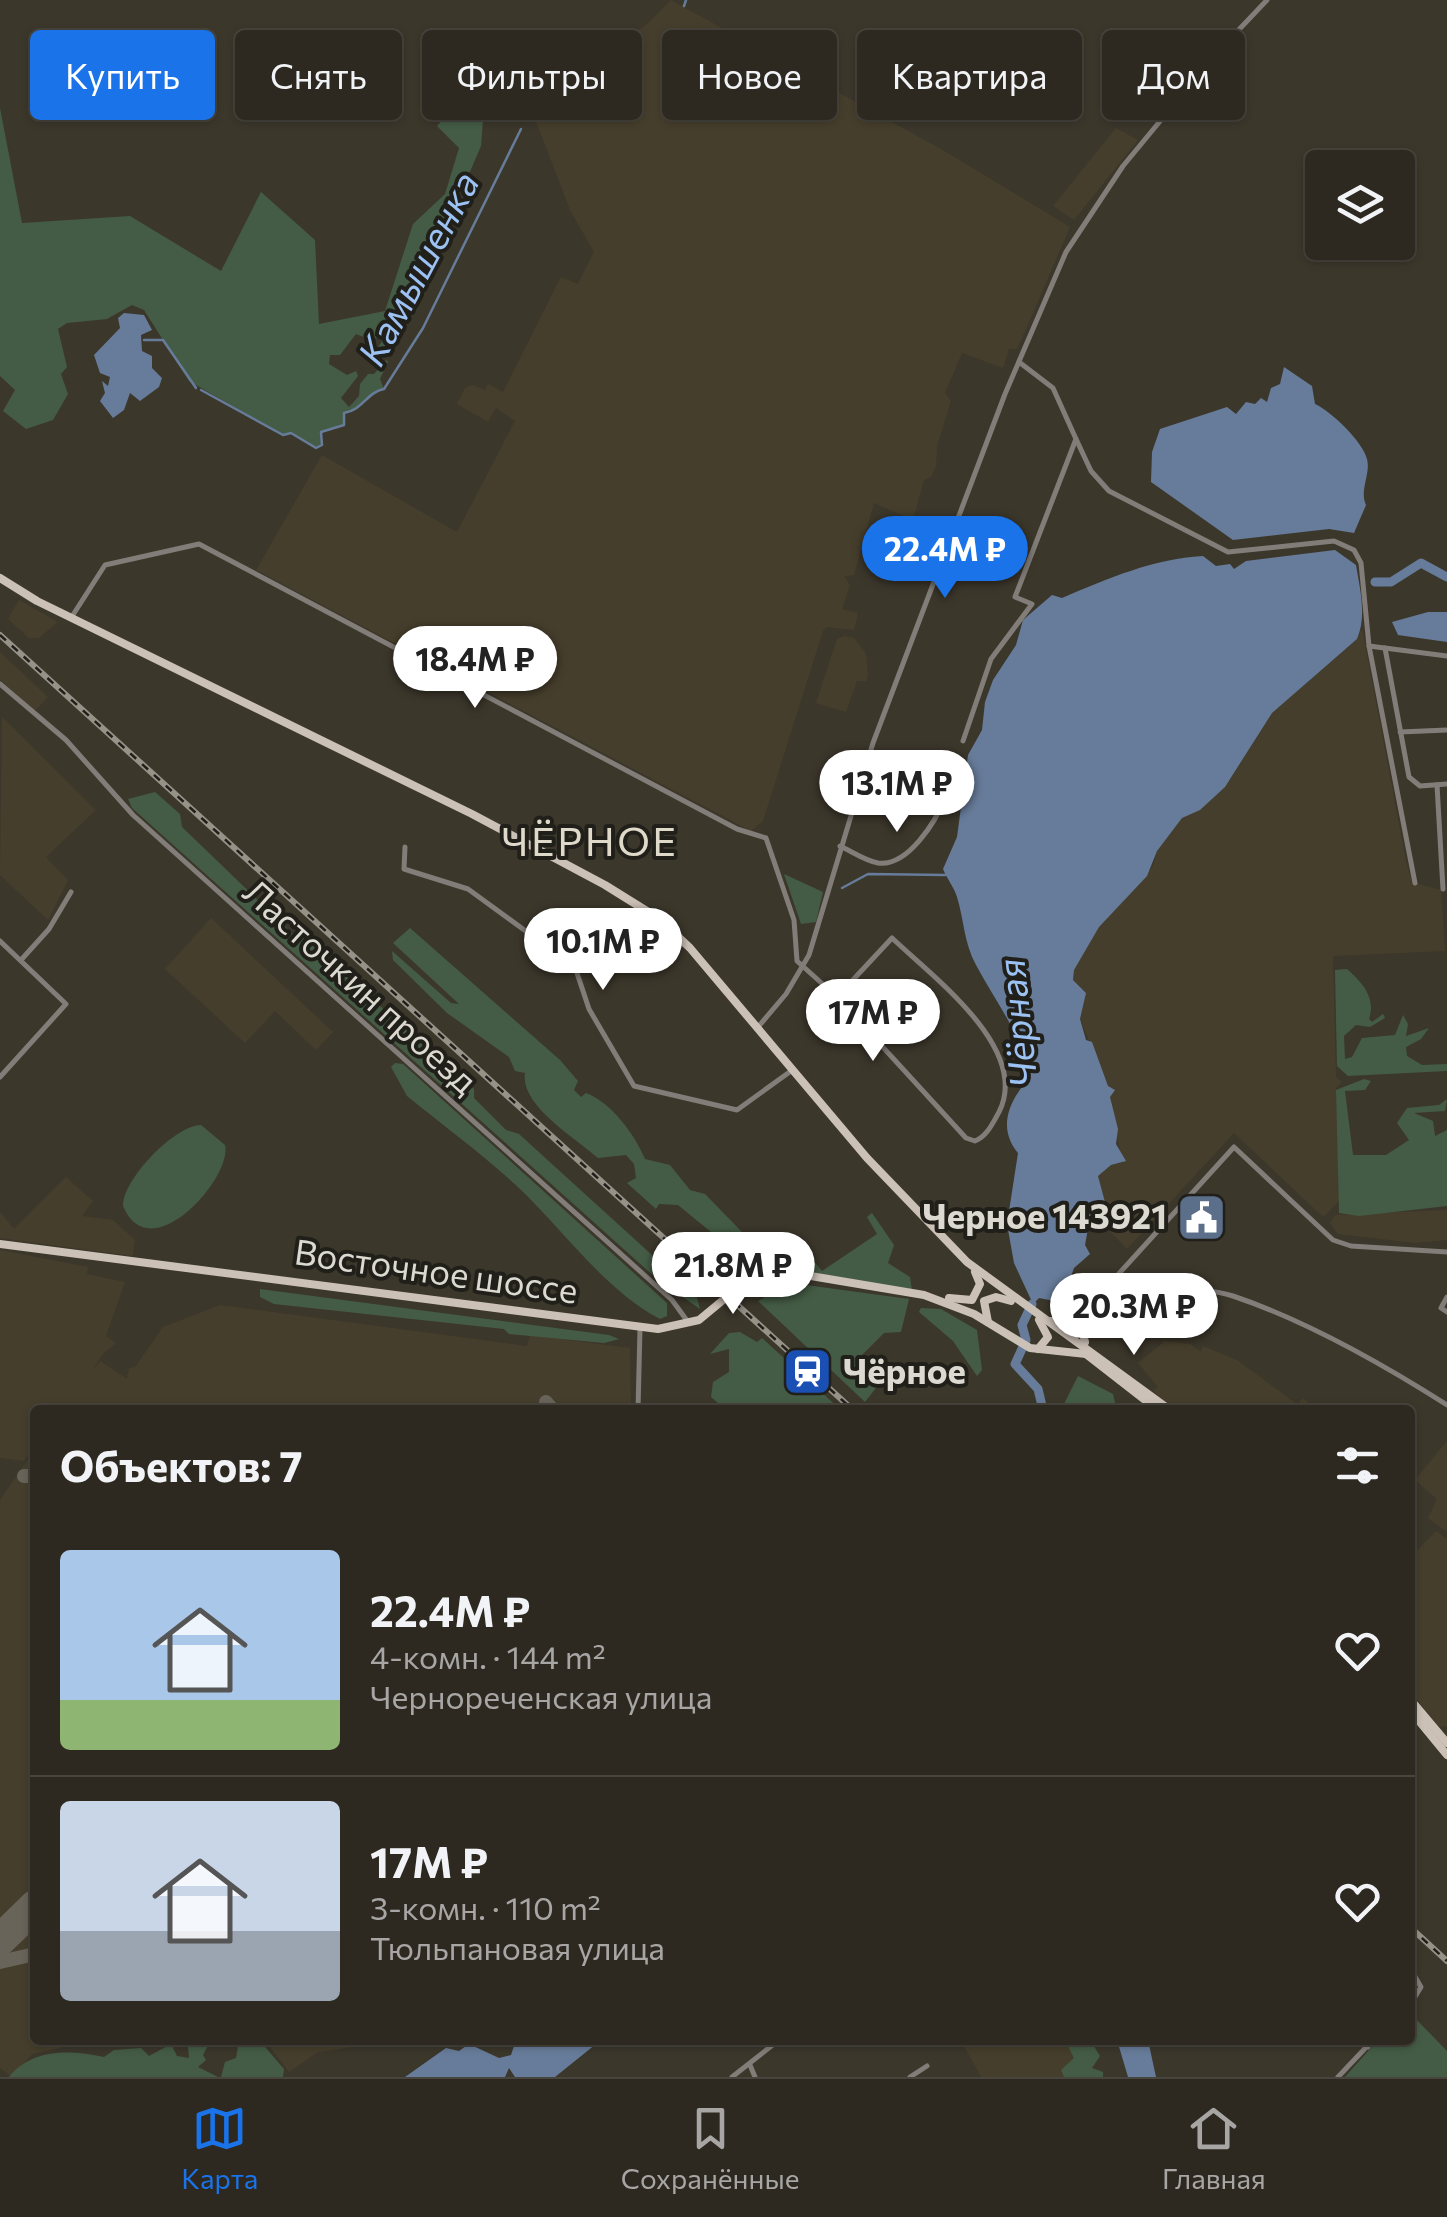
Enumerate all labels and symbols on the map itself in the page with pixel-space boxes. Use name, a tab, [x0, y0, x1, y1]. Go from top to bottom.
water label: Камышенка	[346, 163, 488, 373]
pin: 22.4M ₽	[853, 516, 1037, 601]
pin: 18.4M ₽	[383, 626, 567, 711]
pin: 13.1M ₽	[805, 750, 989, 835]
district label: ЧЁРНОЕ	[501, 815, 679, 864]
street label: Ласточкин проезд	[236, 869, 488, 1102]
pin: 10.1M ₽	[511, 908, 695, 993]
water label: Чёрная	[985, 957, 1046, 1090]
pin: 17M ₽	[803, 979, 943, 1064]
public building icon: Черное 143921	[1176, 1191, 1228, 1243]
place label: Черное 143921	[922, 1193, 1167, 1236]
street label: Восточное шоссе	[292, 1228, 581, 1311]
pin: 21.8M ₽	[641, 1232, 825, 1317]
pin: 20.3M ₽	[1042, 1273, 1226, 1358]
station icon: Чёрное	[782, 1346, 834, 1398]
place label: Чёрное	[843, 1348, 966, 1391]

